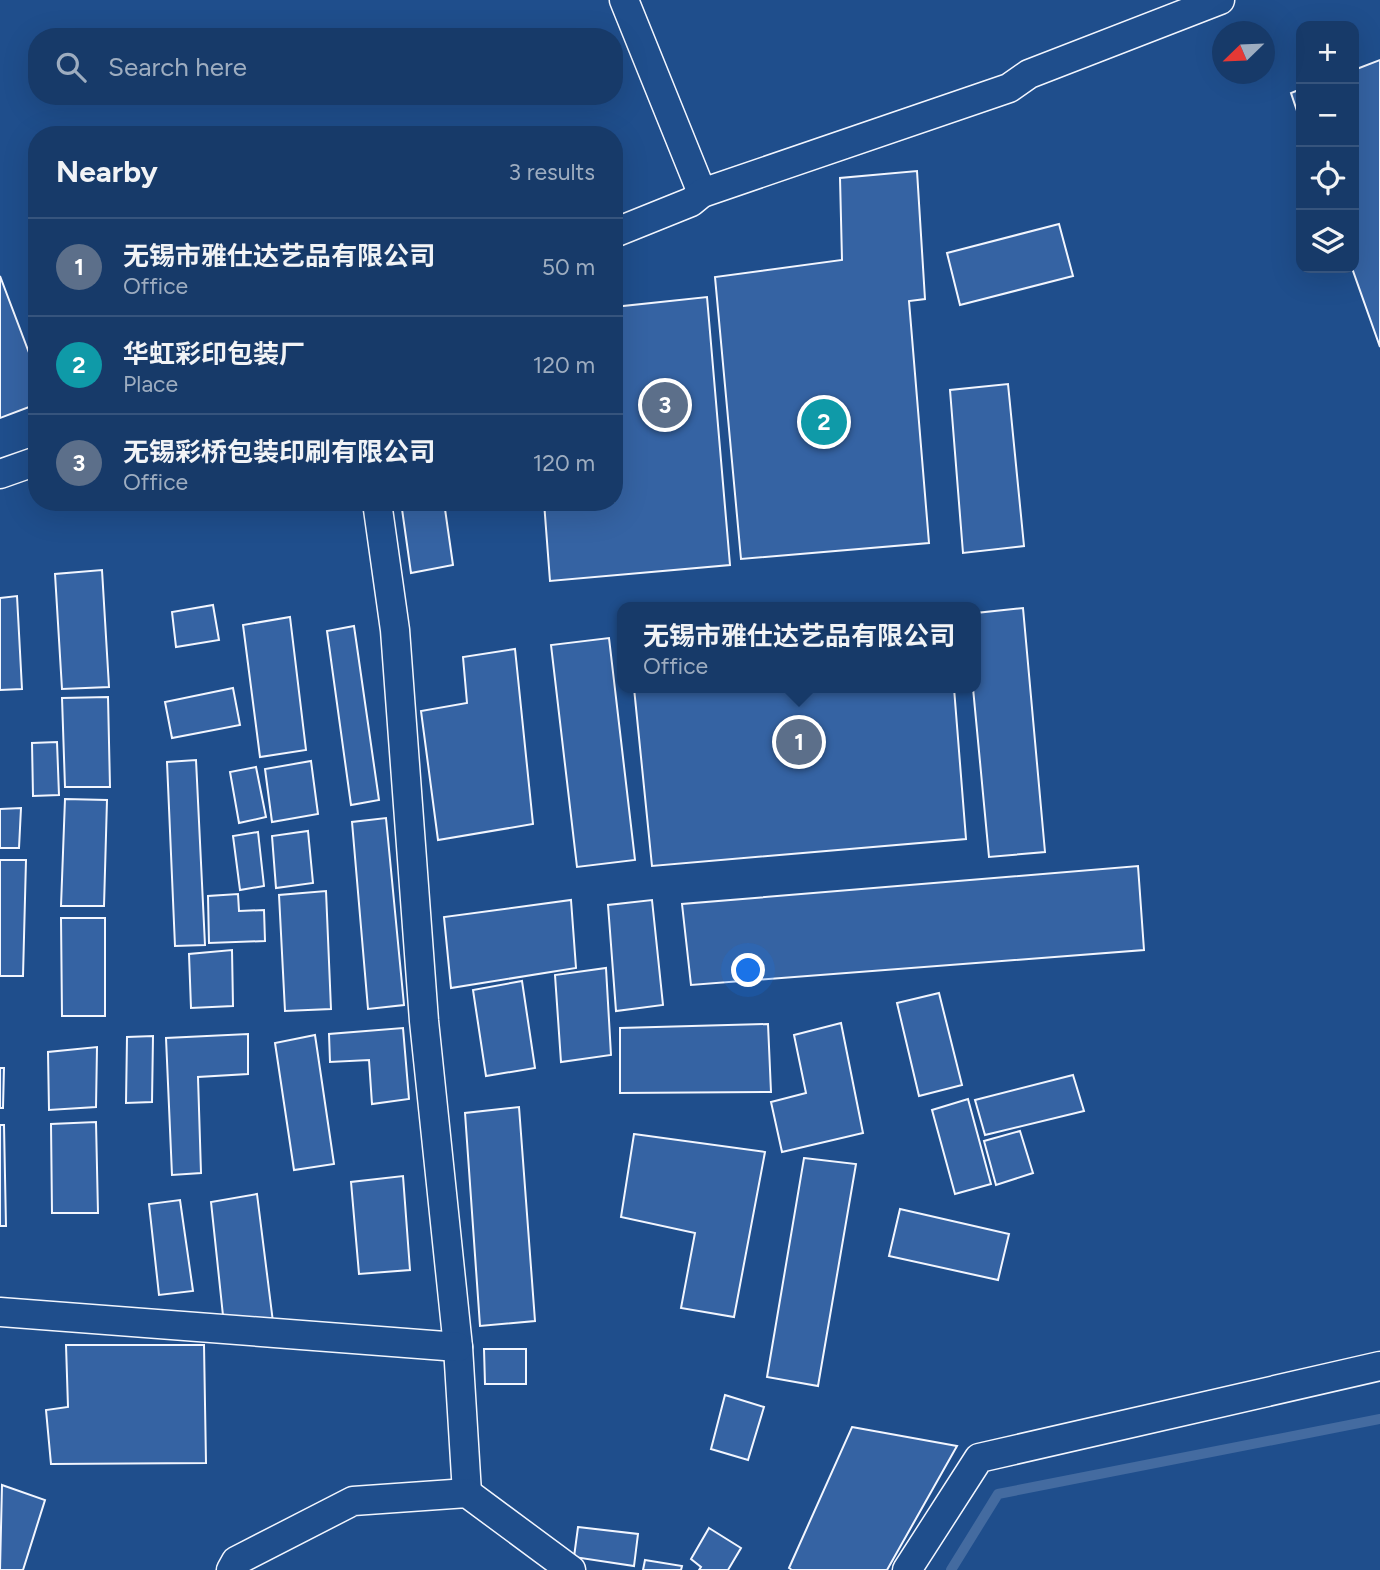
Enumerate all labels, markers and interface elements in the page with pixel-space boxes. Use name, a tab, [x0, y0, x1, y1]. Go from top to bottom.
north arrow	[1212, 21, 1275, 84]
map controls	[1296, 21, 1359, 273]
button: +	[1296, 21, 1359, 84]
search box	[28, 28, 623, 105]
icon: search	[52, 48, 90, 86]
text: Search here	[108, 51, 247, 83]
button: −	[1296, 84, 1359, 147]
button: locate	[1296, 147, 1359, 210]
text: Nearby	[56, 153, 158, 190]
text: 3 results	[508, 158, 595, 186]
button: layers	[1296, 210, 1359, 273]
text: 无锡市雅仕达艺品有限公司	[123, 240, 435, 272]
text: 1	[74, 253, 84, 281]
text: 50 m	[542, 253, 595, 281]
text: Office	[123, 272, 188, 300]
text: 华虹彩印包装厂	[123, 338, 305, 370]
text: 2	[72, 351, 86, 379]
text: 120 m	[533, 351, 595, 379]
text: Place	[123, 370, 178, 398]
pin: 3	[642, 379, 688, 431]
pin: 2	[801, 396, 847, 448]
text: 无锡彩桥包装印刷有限公司	[123, 436, 435, 468]
text: 3	[73, 449, 85, 477]
text: 120 m	[533, 449, 595, 477]
text: Office	[123, 468, 188, 496]
popup	[617, 602, 981, 693]
text: 无锡市雅仕达艺品有限公司	[643, 620, 955, 652]
text: Office	[643, 652, 708, 680]
pin: 1	[776, 716, 822, 768]
your location	[731, 953, 765, 987]

